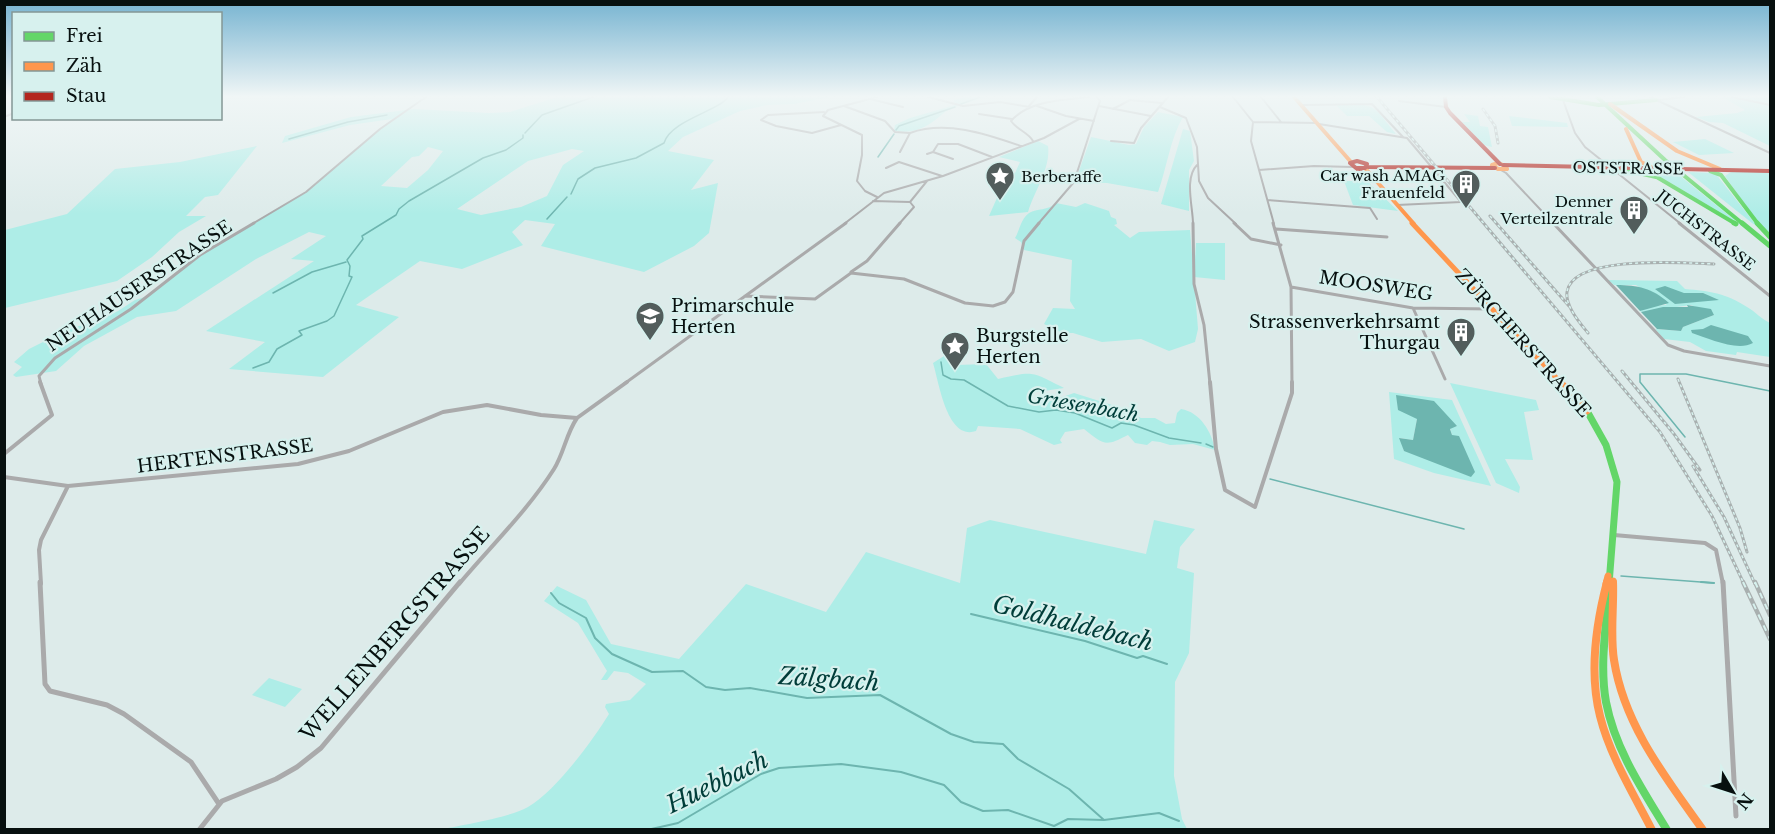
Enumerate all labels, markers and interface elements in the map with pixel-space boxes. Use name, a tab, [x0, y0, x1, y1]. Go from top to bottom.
legend	[12, 12, 222, 120]
text: Frei	[66, 25, 103, 47]
text: Zäh	[66, 55, 102, 77]
text: Stau	[66, 85, 106, 107]
street label: OSTSTRASSE	[1572, 158, 1684, 178]
place icon: Berberaffe	[984, 160, 1016, 202]
place label: Car wash AMAG Frauenfeld	[1320, 166, 1445, 202]
place label: Berberaffe	[1021, 167, 1102, 186]
building icon: Car wash AMAG Frauenfeld	[1450, 168, 1482, 210]
street label: JUCHSTRASSE	[1651, 184, 1759, 274]
place label: Denner Verteilzentrale	[1500, 192, 1614, 228]
building icon: Denner Verteilzentrale	[1618, 194, 1650, 236]
street label: NEUHAUSERSTRASSE	[42, 216, 236, 356]
street label: ZÜRCHERSTRASSE	[1451, 264, 1596, 422]
street label: MOOSWEG	[1318, 266, 1435, 306]
place label: Primarschule Herten	[671, 295, 794, 338]
school or university icon: Primarschule Herten	[634, 300, 666, 342]
place label: Strassenverkehrsamt Thurgau	[1249, 311, 1440, 354]
building icon: Strassenverkehrsamt Thurgau	[1445, 316, 1477, 358]
place label: Burgstelle Herten	[976, 325, 1068, 368]
place icon: Burgstelle Herten	[939, 330, 971, 372]
water label: Griesenbach	[1025, 383, 1141, 427]
street label: HERTENSTRASSE	[136, 434, 314, 478]
street label: WELLENBERGSTRASSE	[294, 521, 495, 747]
water label: Goldhaldebach	[990, 589, 1156, 657]
water label: Zälgbach	[776, 661, 881, 697]
water label: Huebbach	[660, 745, 773, 820]
north arrow	[1703, 762, 1763, 822]
text: N	[1732, 789, 1757, 814]

